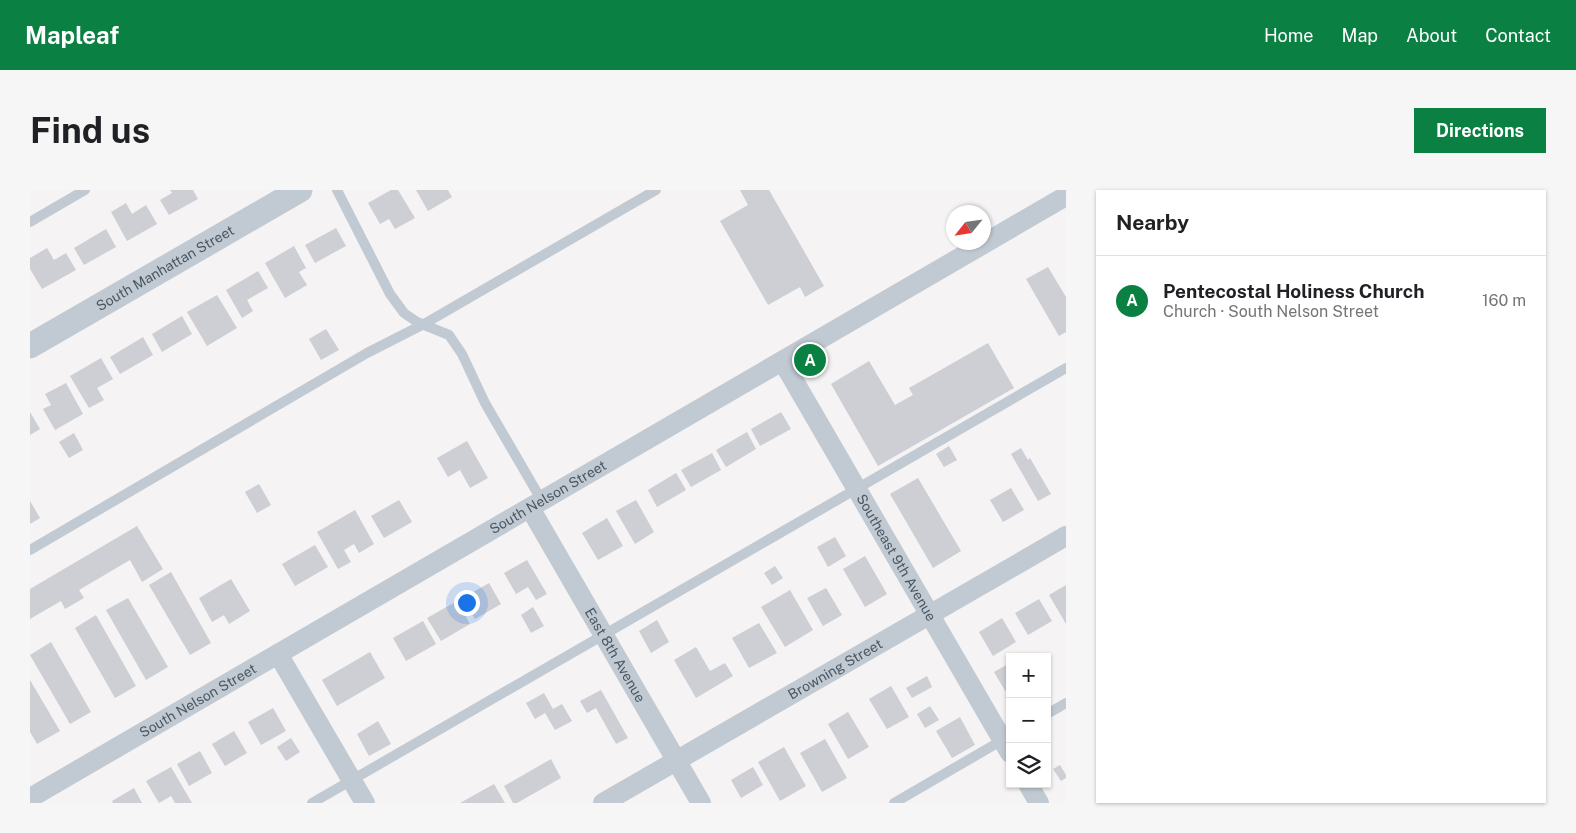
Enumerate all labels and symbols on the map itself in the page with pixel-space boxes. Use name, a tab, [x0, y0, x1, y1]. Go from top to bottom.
north arrow	[946, 205, 991, 250]
street label: South Manhattan Street	[93, 222, 237, 314]
pin: A	[794, 341, 826, 379]
street label: South Nelson Street	[487, 457, 609, 537]
street label: Southeast 9th Avenue	[853, 491, 940, 624]
your location	[454, 590, 480, 616]
street label: East 8th Avenue	[582, 605, 649, 705]
street label: Browning Street	[785, 636, 885, 703]
street label: South Nelson Street	[137, 660, 259, 741]

